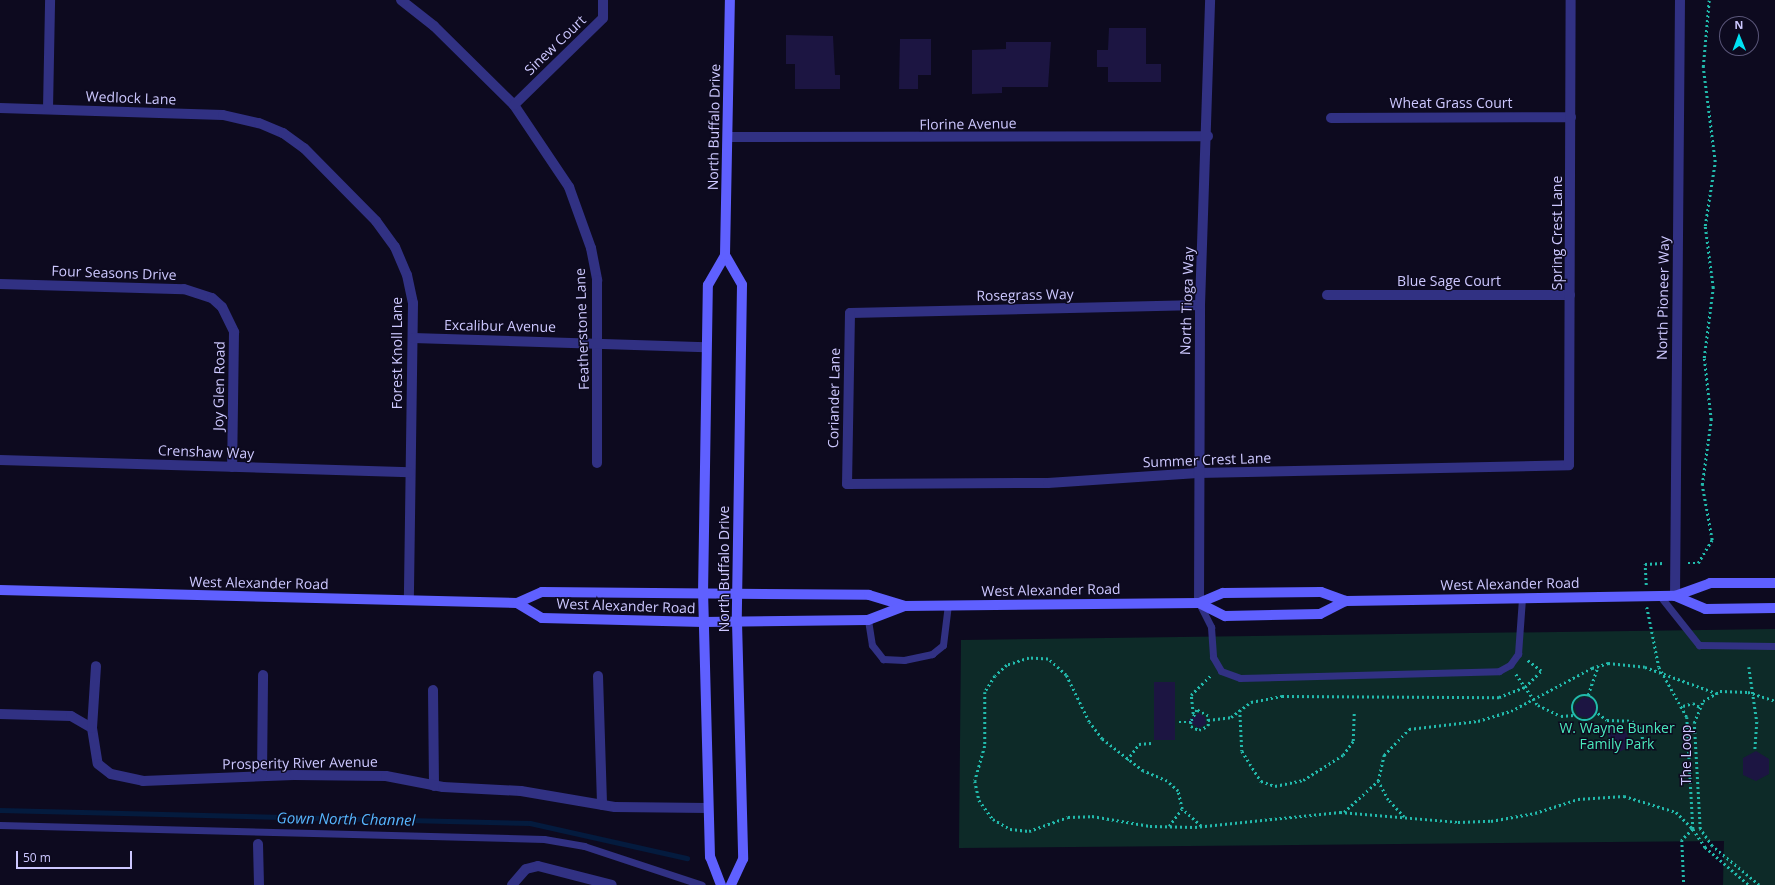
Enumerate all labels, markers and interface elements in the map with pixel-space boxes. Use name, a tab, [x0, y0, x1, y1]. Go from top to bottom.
street label: Sinew Court	[521, 12, 589, 78]
north arrow	[1719, 16, 1759, 56]
text: N	[1734, 17, 1743, 32]
street label: North Buffalo Drive	[704, 64, 724, 190]
street label: Wedlock Lane	[85, 88, 177, 108]
street label: Wheat Grass Court	[1390, 95, 1512, 111]
street label: Florine Avenue	[919, 115, 1017, 133]
street label: Spring Crest Lane	[1549, 176, 1565, 290]
street label: North Pioneer Way	[1654, 236, 1672, 360]
street label: North Tioga Way	[1177, 247, 1197, 355]
street label: Four Seasons Drive	[51, 262, 177, 284]
street label: Featherstone Lane	[571, 268, 593, 390]
street label: Blue Sage Court	[1397, 273, 1501, 289]
street label: Rosegrass Way	[976, 286, 1074, 304]
street label: Forest Knoll Lane	[389, 297, 405, 409]
street label: Excalibur Avenue	[444, 317, 556, 335]
street label: Joy Glen Road	[210, 341, 228, 431]
street label: Coriander Lane	[825, 348, 843, 448]
street label: Crenshaw Way	[158, 442, 254, 462]
street label: Summer Crest Lane	[1142, 449, 1272, 471]
street label: North Buffalo Drive	[716, 506, 732, 632]
street label: West Alexander Road	[189, 573, 329, 593]
street label: West Alexander Road	[1440, 574, 1580, 594]
street label: West Alexander Road	[981, 580, 1121, 600]
street label: West Alexander Road	[556, 595, 696, 617]
park label: W. Wayne Bunker Family Park	[1559, 720, 1675, 752]
street label: The Loop	[1678, 725, 1694, 785]
street label: Prosperity River Avenue	[222, 753, 378, 773]
water label: Gown North Channel	[276, 809, 416, 829]
scale bar	[18, 843, 134, 869]
text: 50 m	[23, 849, 51, 866]

